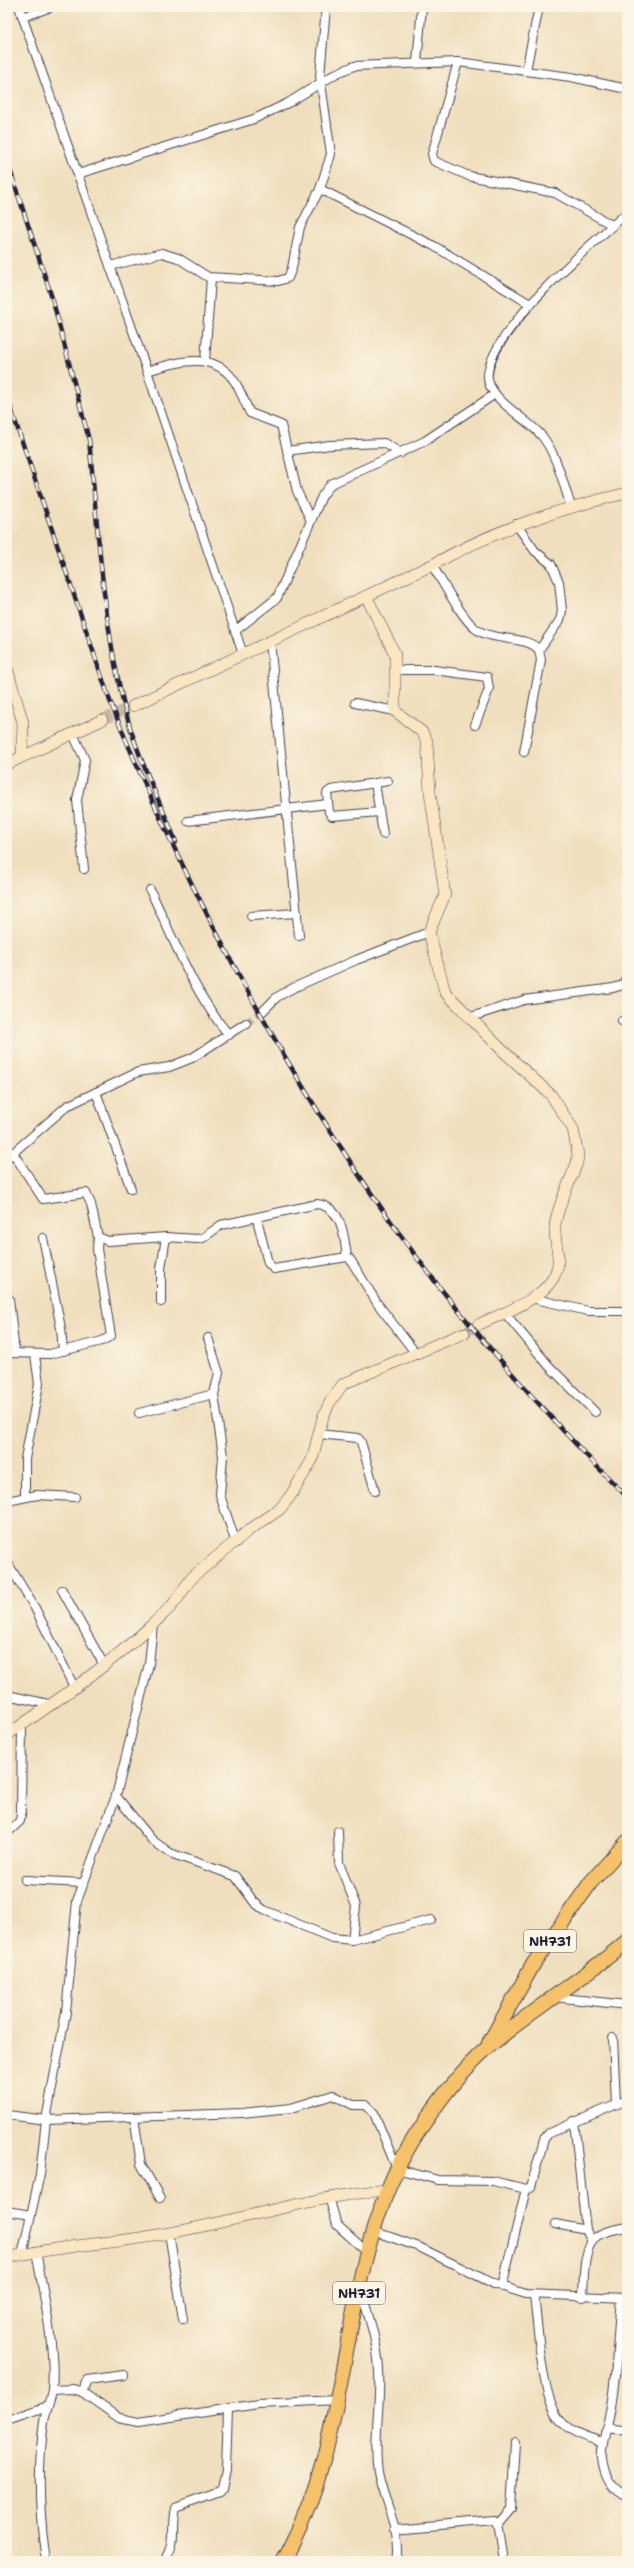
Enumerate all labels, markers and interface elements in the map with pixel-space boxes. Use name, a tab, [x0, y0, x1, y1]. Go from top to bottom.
road number: NH731	[524, 1930, 576, 1952]
road number: NH731	[333, 2282, 385, 2304]

